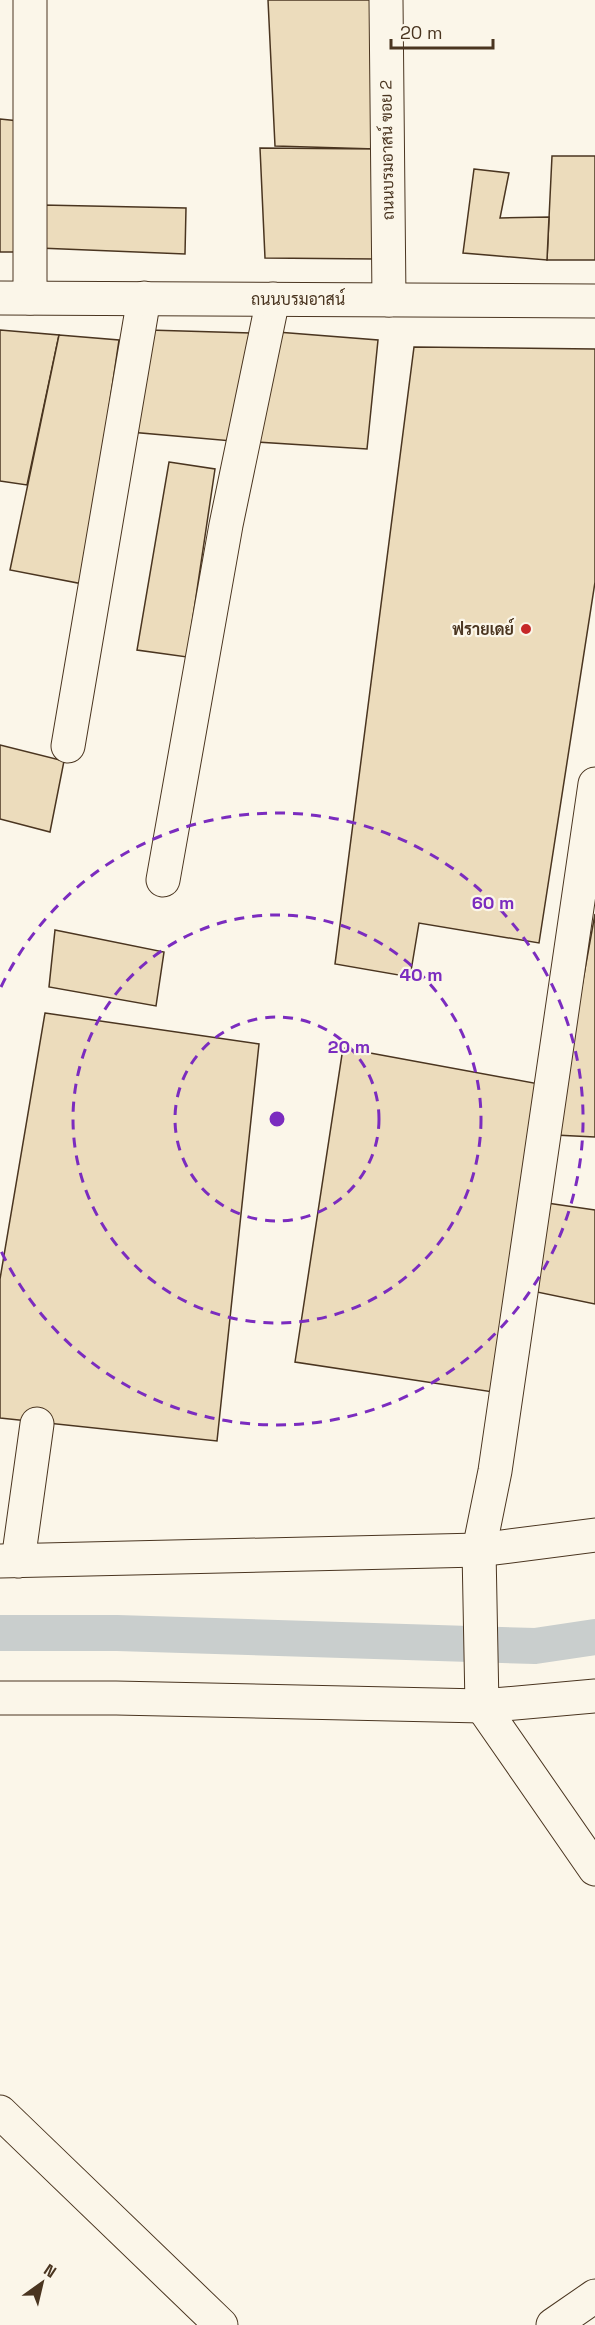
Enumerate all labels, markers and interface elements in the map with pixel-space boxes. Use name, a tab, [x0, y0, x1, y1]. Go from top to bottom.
scale bar	[391, 12, 493, 50]
text: 20 m	[400, 21, 443, 44]
street label: ถนนบรมอาสน์ ฃอย 2	[373, 80, 399, 220]
street label: ถนนบรมอาสน์	[251, 287, 345, 310]
place label: ฟรายเดย์	[452, 618, 515, 640]
marker: ฟรายเดย์	[519, 622, 533, 636]
text: 60 m	[472, 891, 514, 914]
text: 40 m	[399, 963, 443, 986]
text: 20 m	[328, 1035, 370, 1058]
centre of rings	[267, 1109, 287, 1129]
north arrow	[12, 2253, 72, 2313]
text: N	[40, 2259, 60, 2283]

